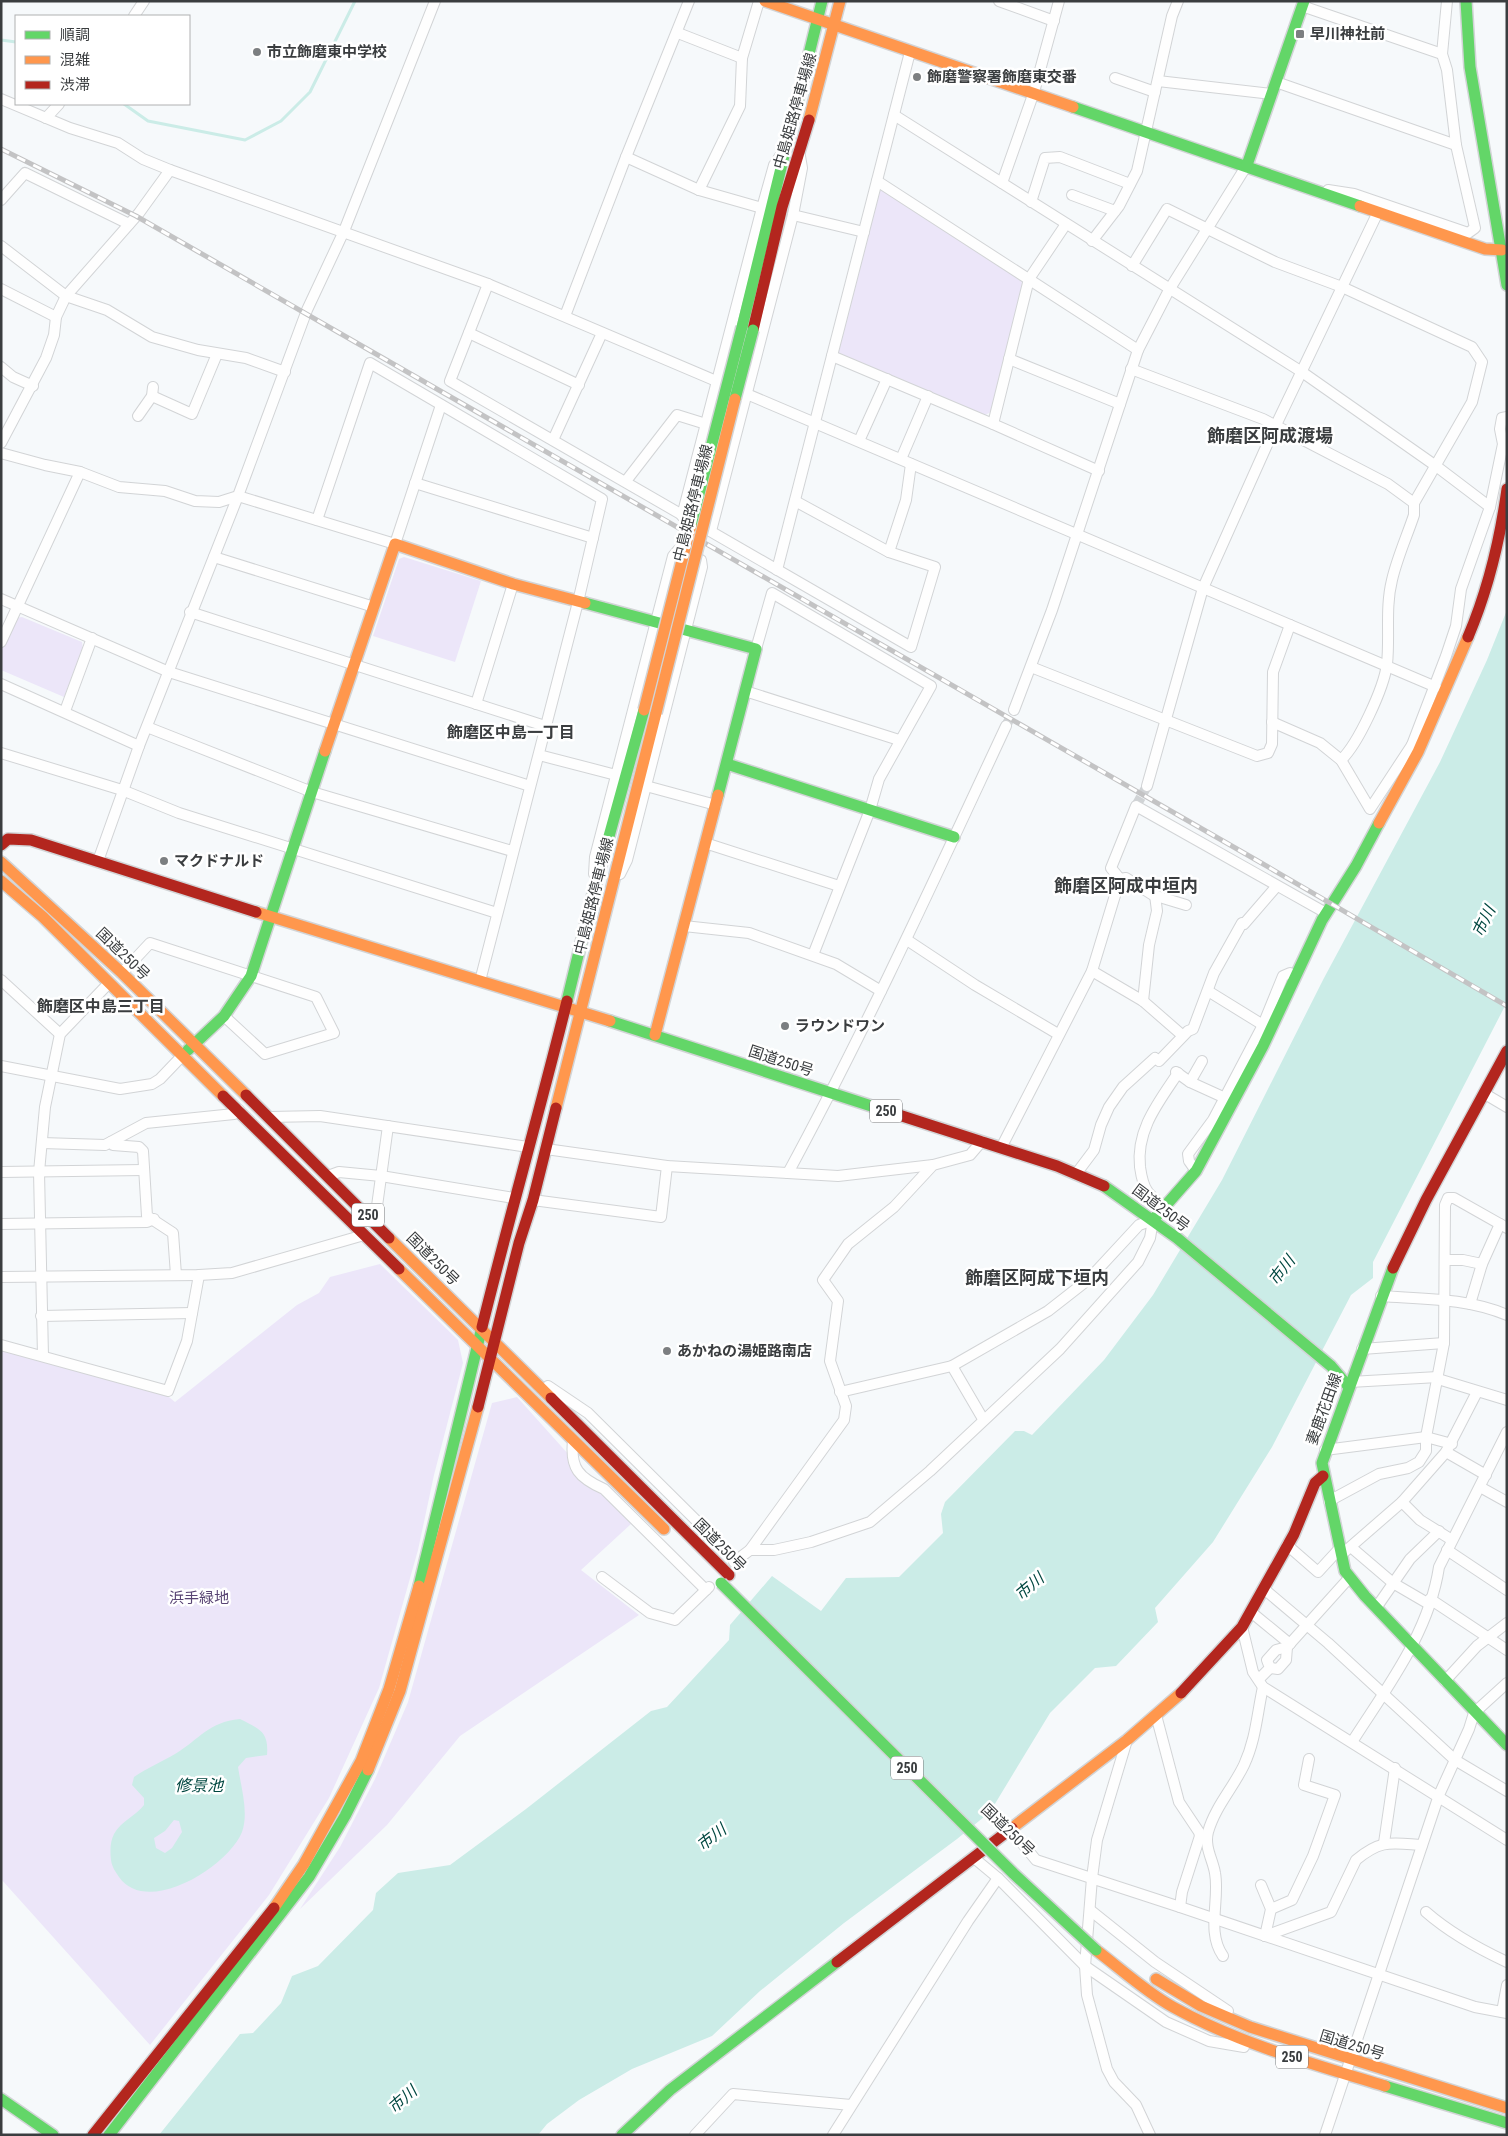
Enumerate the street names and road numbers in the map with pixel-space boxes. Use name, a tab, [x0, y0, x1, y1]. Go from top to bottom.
street label: 中島姫路停車場線	[770, 51, 820, 171]
street label: 中島姫路停車場線	[670, 443, 716, 563]
street label: 中島姫路停車場線	[571, 836, 617, 956]
street label: 国道250号	[93, 924, 153, 984]
street label: 国道250号	[746, 1042, 816, 1080]
road number: 250	[870, 1100, 902, 1122]
street label: 国道250号	[1129, 1181, 1193, 1235]
road number: 250	[352, 1204, 384, 1226]
street label: 国道250号	[403, 1229, 463, 1289]
street label: 妻鹿花田線	[1303, 1371, 1345, 1447]
street label: 国道250号	[690, 1515, 750, 1575]
road number: 250	[891, 1756, 923, 1780]
street label: 国道250号	[978, 1800, 1038, 1860]
street label: 国道250号	[1317, 2027, 1387, 2063]
road number: 250	[1276, 2045, 1308, 2068]

